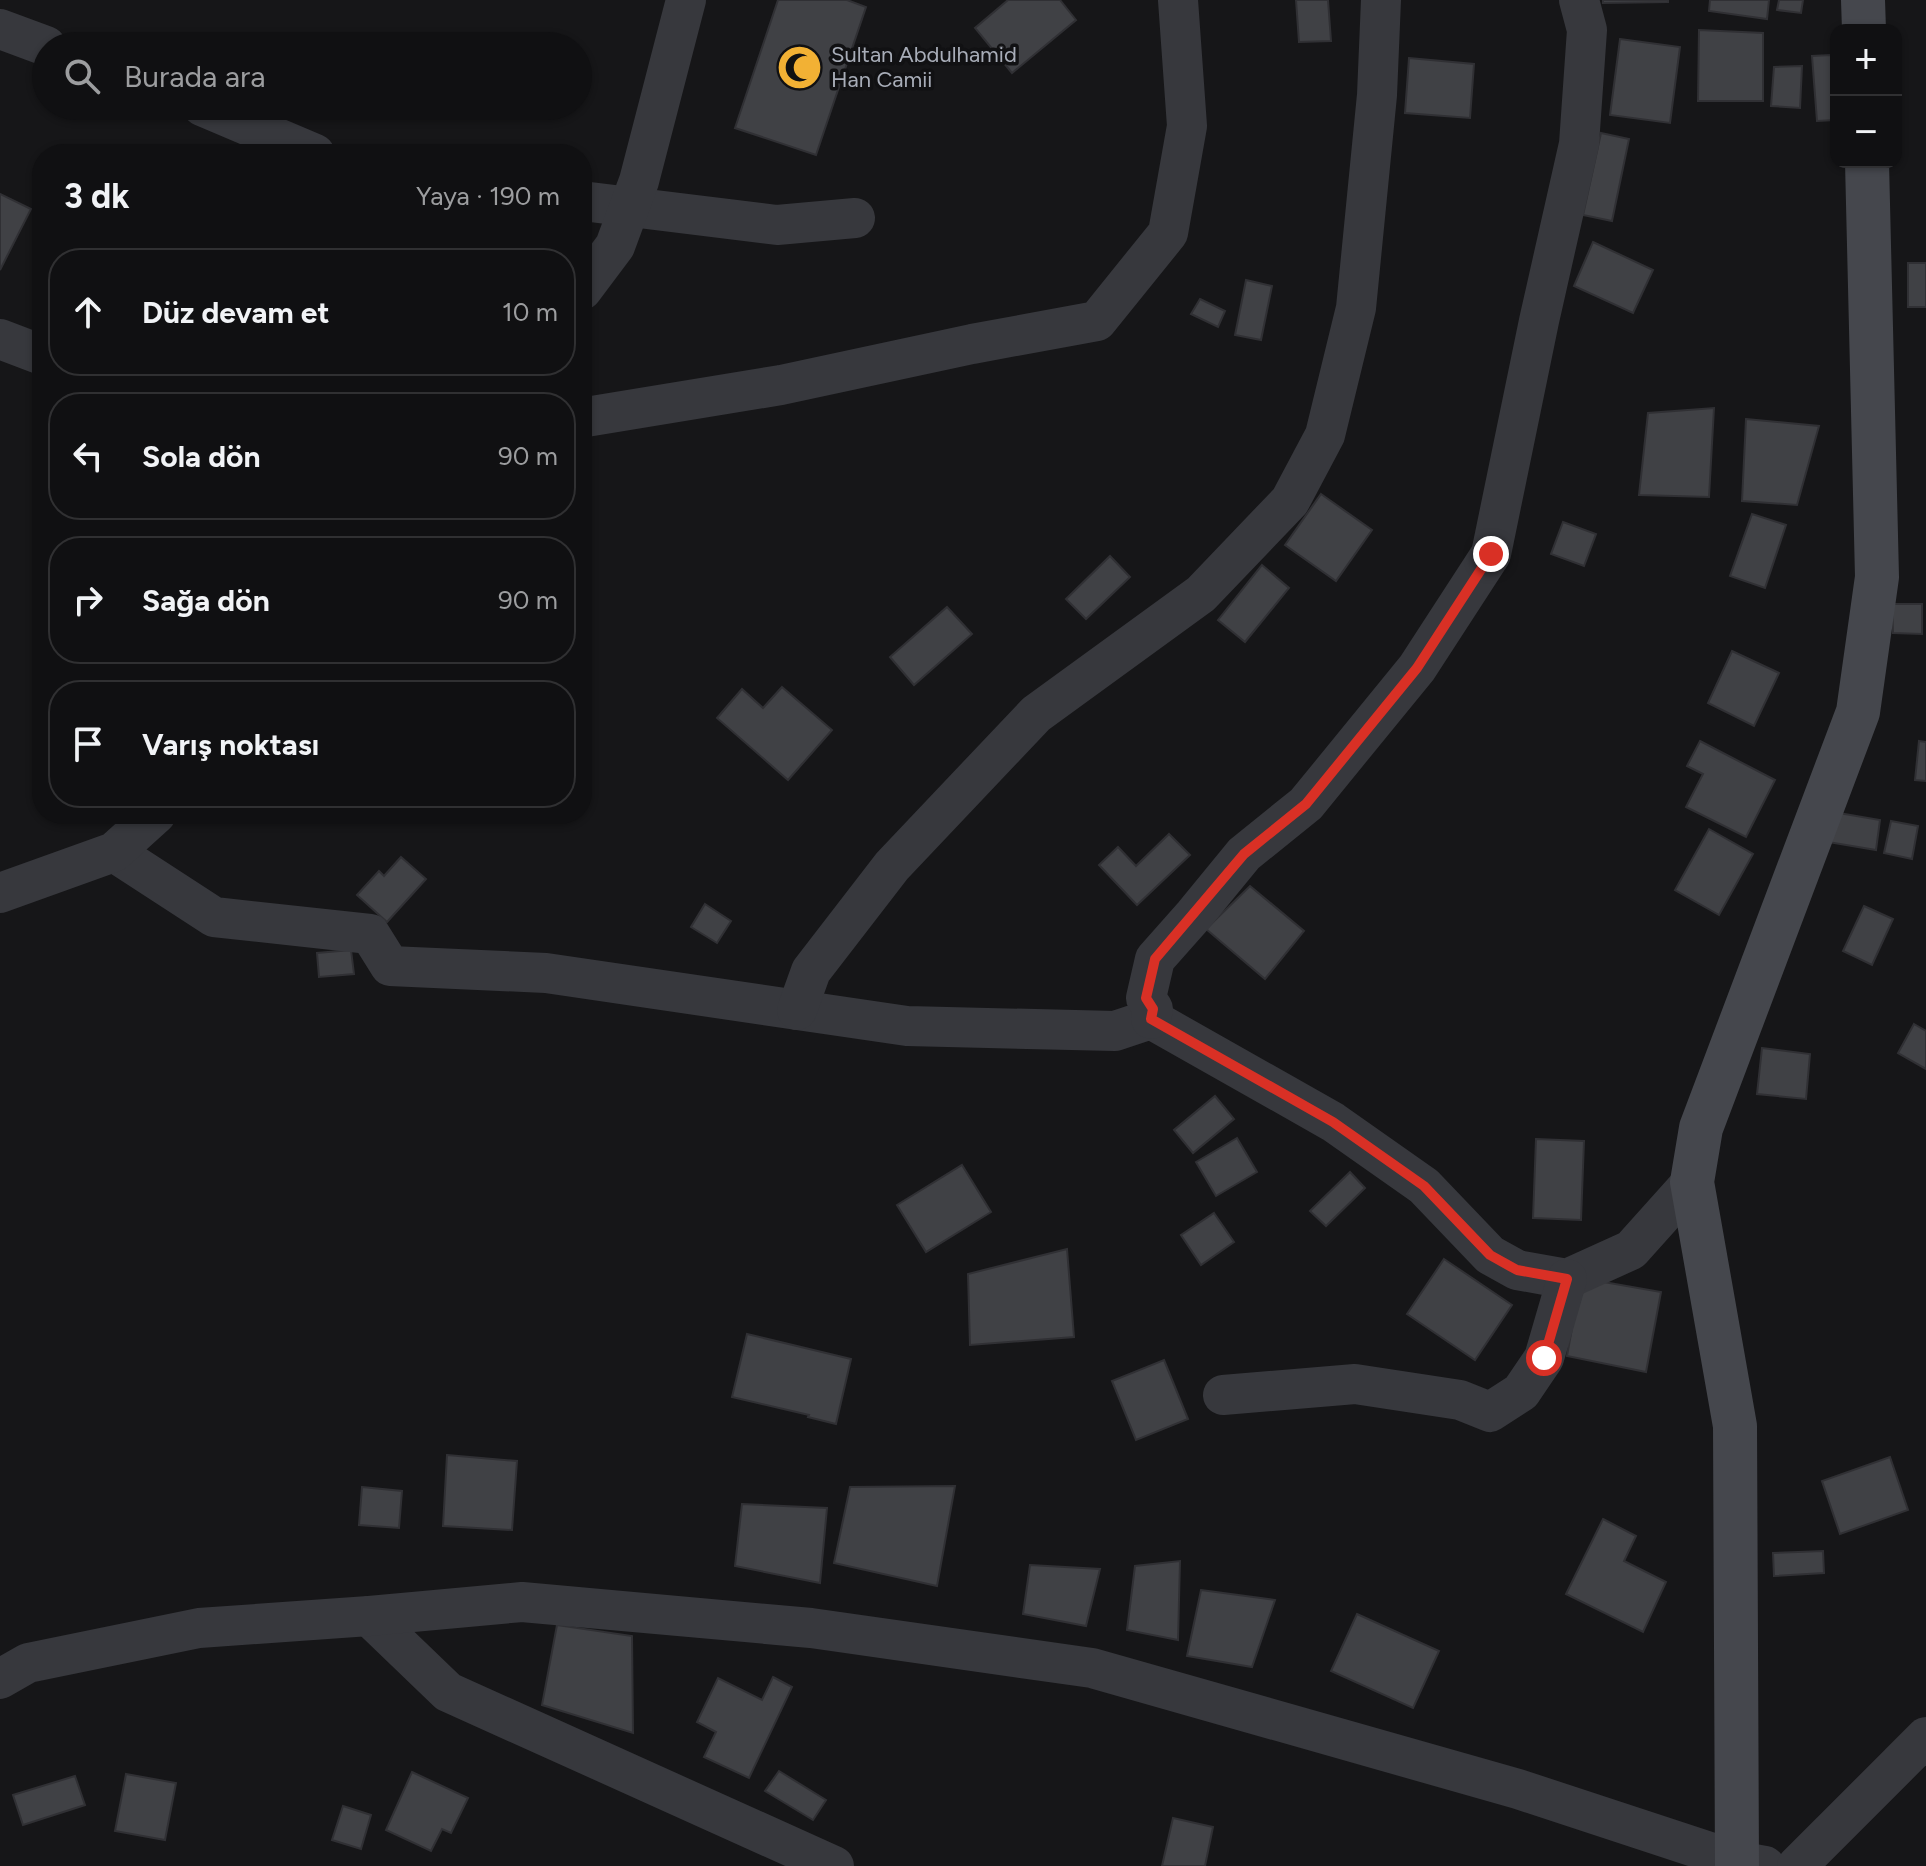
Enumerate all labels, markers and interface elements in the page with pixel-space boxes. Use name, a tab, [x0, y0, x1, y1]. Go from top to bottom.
map controls	[1830, 24, 1902, 168]
button: +	[1830, 24, 1902, 96]
search box	[32, 32, 592, 120]
place label: Sultan Abdulhamid Han Camii	[831, 41, 1017, 93]
mosque icon: Sultan Abdulhamid Han Camii	[776, 43, 824, 91]
icon: search	[60, 54, 104, 98]
text: Burada ara	[124, 58, 266, 95]
button: −	[1830, 96, 1902, 168]
text: 3 dk	[64, 176, 130, 217]
text: Yaya · 190 m	[416, 180, 560, 212]
icon: ahead	[66, 290, 110, 334]
text: Düz devam et	[142, 294, 329, 331]
text: 10 m	[502, 296, 558, 328]
icon: left	[66, 434, 110, 478]
text: Sola dön	[142, 438, 260, 475]
text: 90 m	[498, 440, 558, 472]
route end	[1473, 536, 1509, 572]
icon: right	[66, 578, 110, 622]
text: Sağa dön	[142, 582, 270, 619]
text: 90 m	[498, 584, 558, 616]
icon: arrive	[66, 722, 110, 766]
text: Varış noktası	[142, 726, 319, 763]
route start	[1526, 1340, 1562, 1376]

